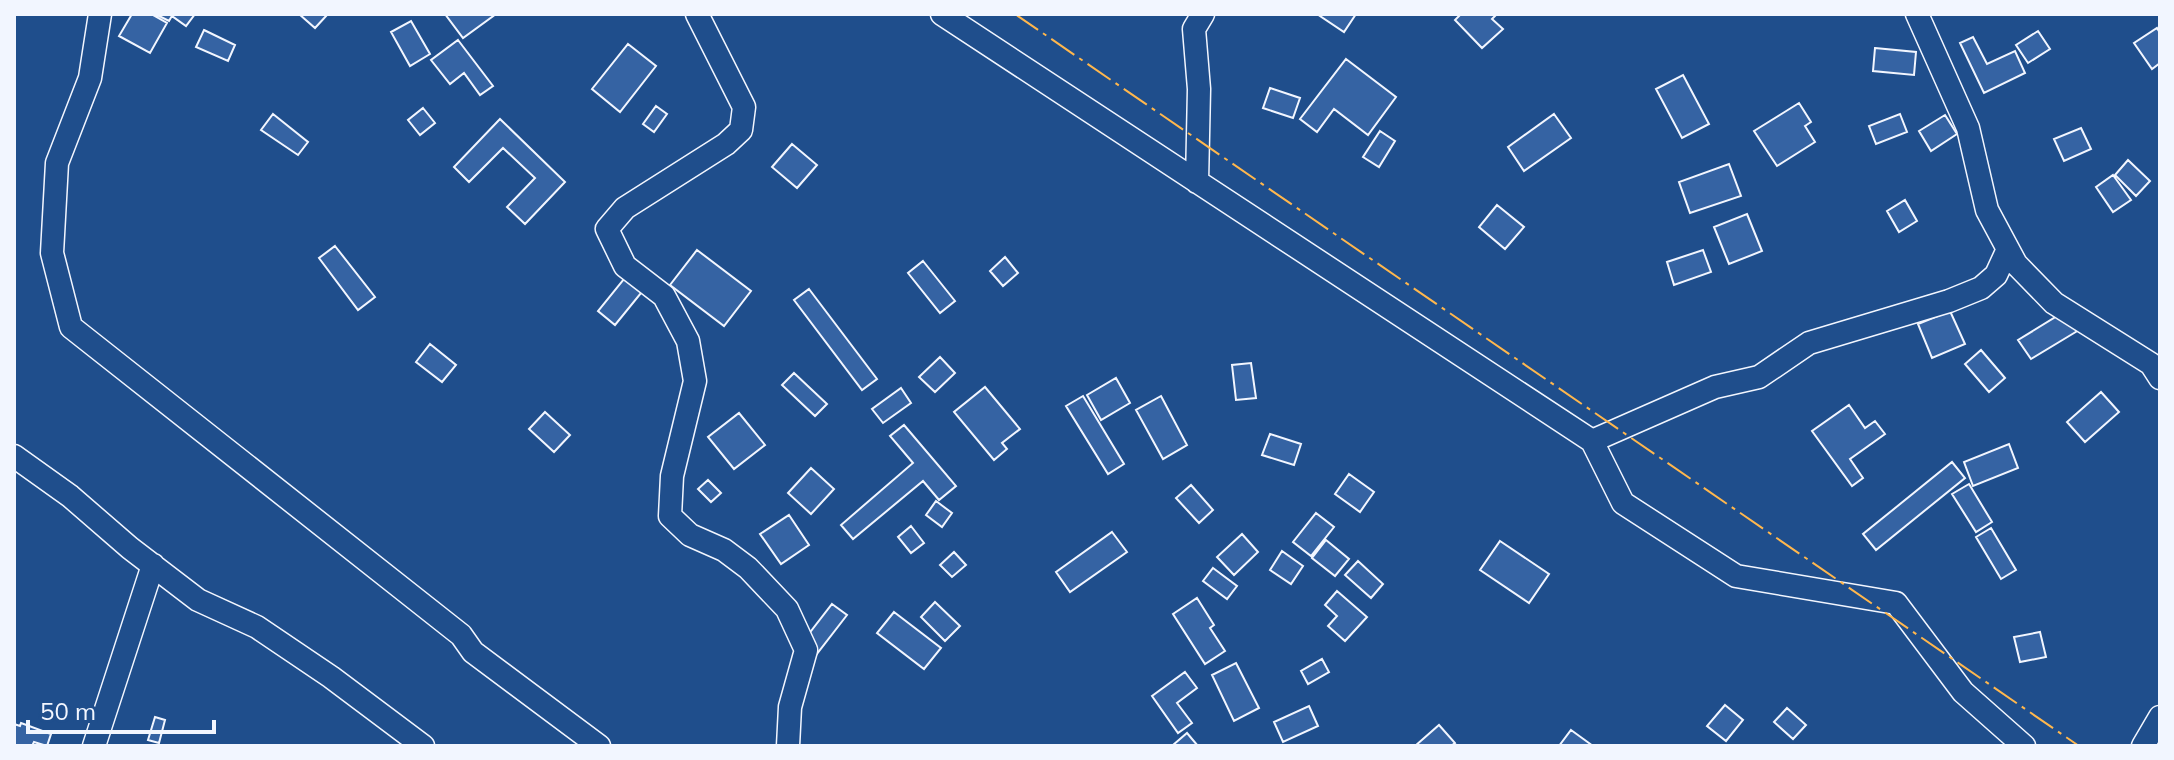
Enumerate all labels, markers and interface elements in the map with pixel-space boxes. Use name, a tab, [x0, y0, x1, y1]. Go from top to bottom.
scale bar	[28, 684, 214, 734]
text: 50 m	[40, 696, 96, 726]

